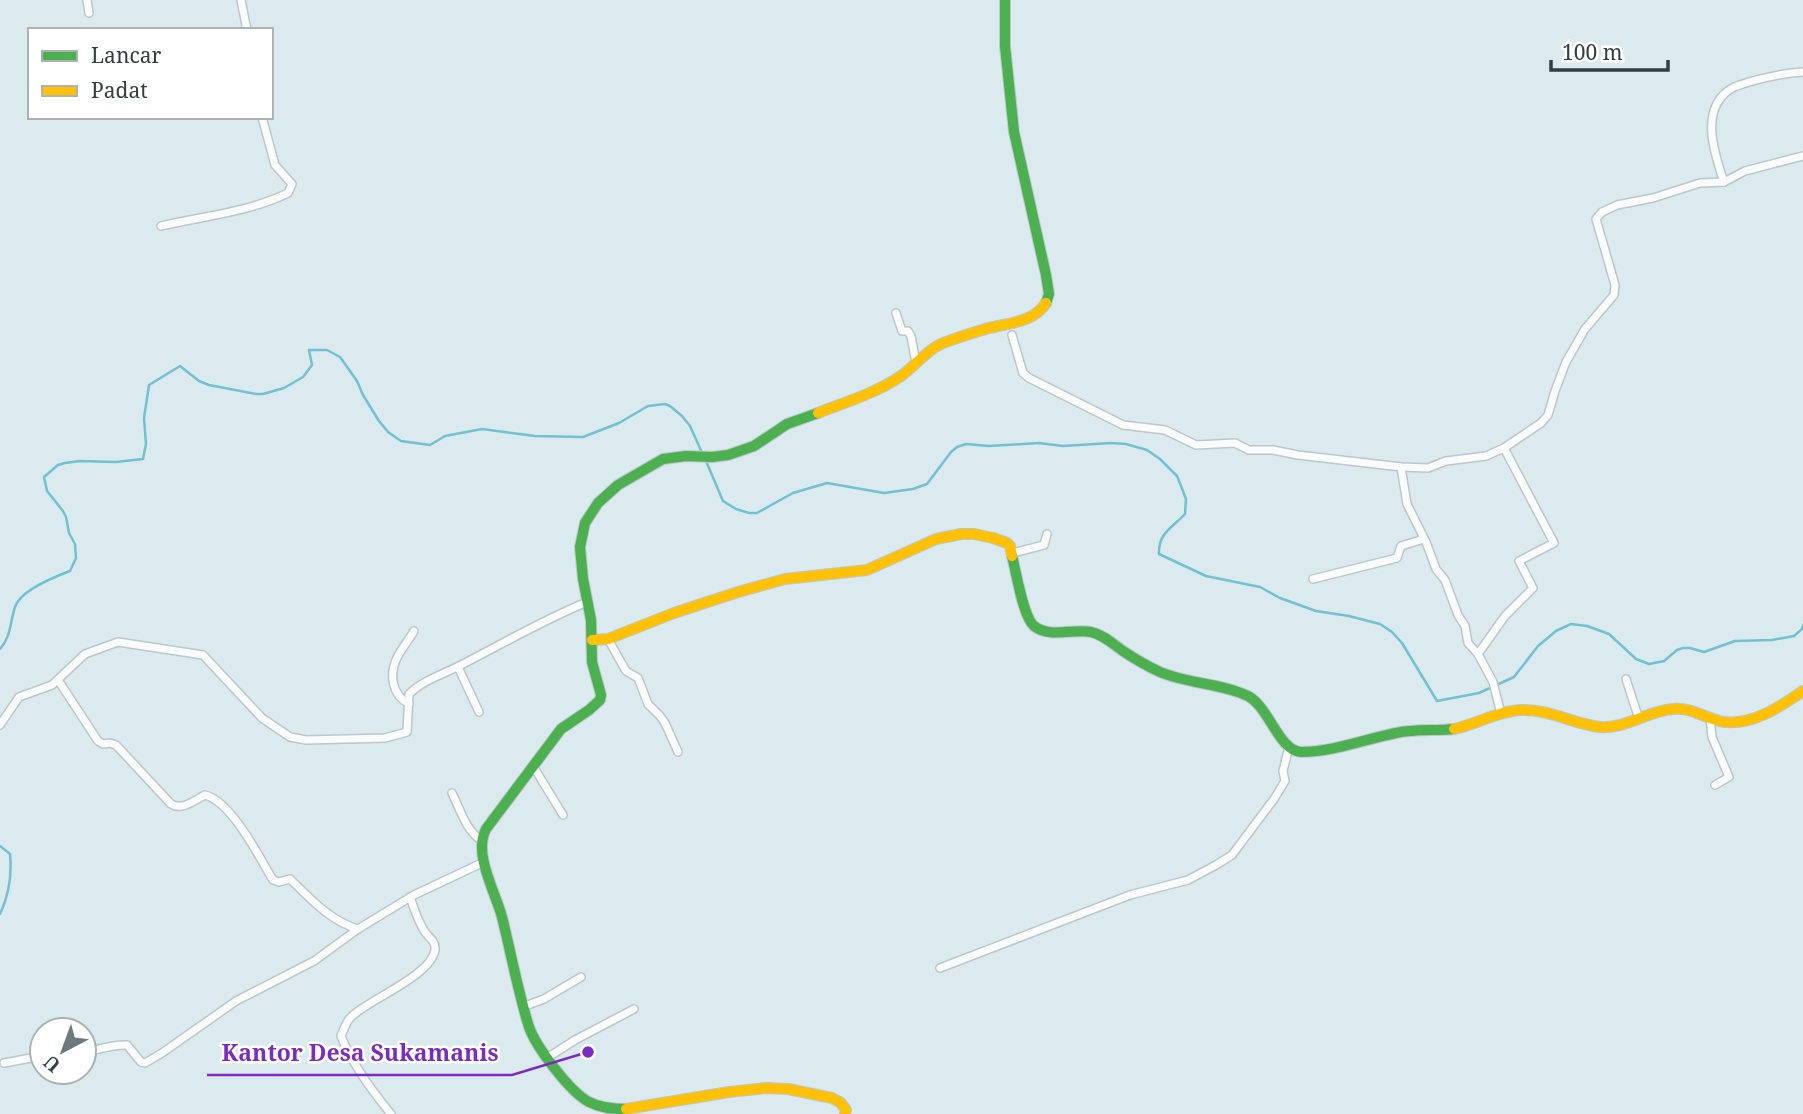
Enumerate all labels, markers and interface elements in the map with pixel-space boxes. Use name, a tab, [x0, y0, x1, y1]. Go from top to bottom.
legend	[28, 28, 273, 119]
scale bar	[1551, 28, 1668, 72]
text: 100 m	[1562, 38, 1623, 66]
text: Lancar	[91, 41, 162, 69]
text: Padat	[91, 76, 148, 104]
north arrow	[28, 1016, 98, 1086]
callout: Kantor Desa Sukamanis	[207, 1031, 512, 1075]
text: Kantor Desa Sukamanis	[221, 1036, 499, 1068]
text: U	[38, 1049, 66, 1078]

